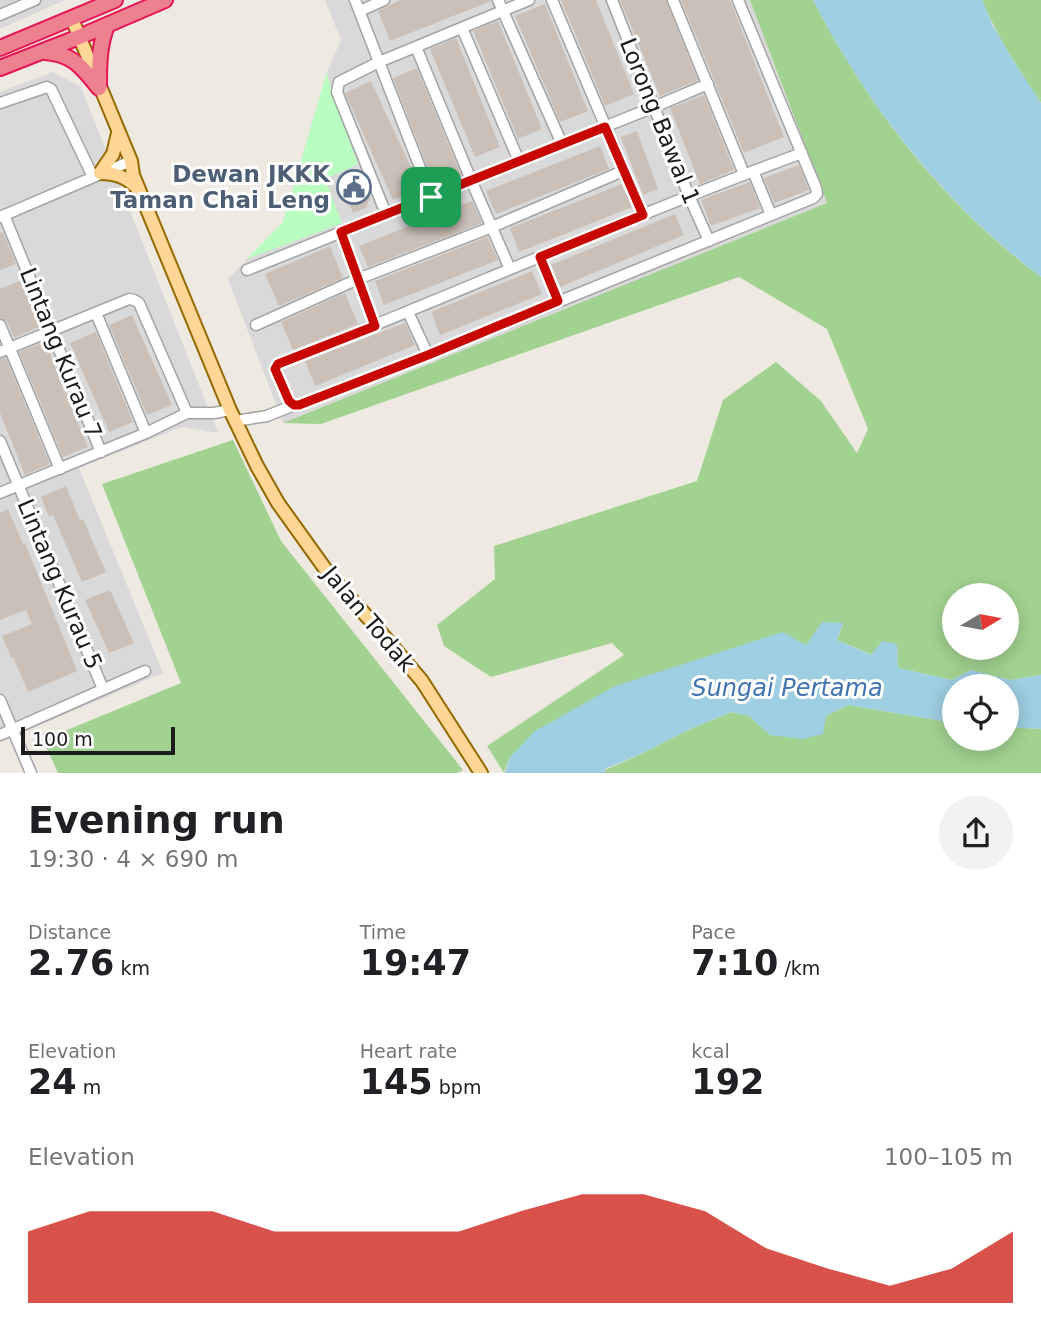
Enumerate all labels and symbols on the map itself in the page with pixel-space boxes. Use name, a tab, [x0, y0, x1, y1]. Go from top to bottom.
street label: Lorong Bawal 1	[615, 34, 705, 208]
place label: Dewan JKKK Taman Chai Leng	[110, 161, 331, 213]
pin	[401, 167, 461, 227]
public building icon: Dewan JKKK Taman Chai Leng	[335, 168, 373, 206]
street label: Lintang Kurau 7	[15, 264, 107, 442]
street label: Lintang Kurau 5	[12, 495, 108, 673]
street label: Jalan Todak	[316, 560, 421, 677]
north arrow	[942, 583, 1018, 660]
water label: Sungai Pertama	[691, 674, 883, 702]
scale bar	[21, 724, 175, 756]

